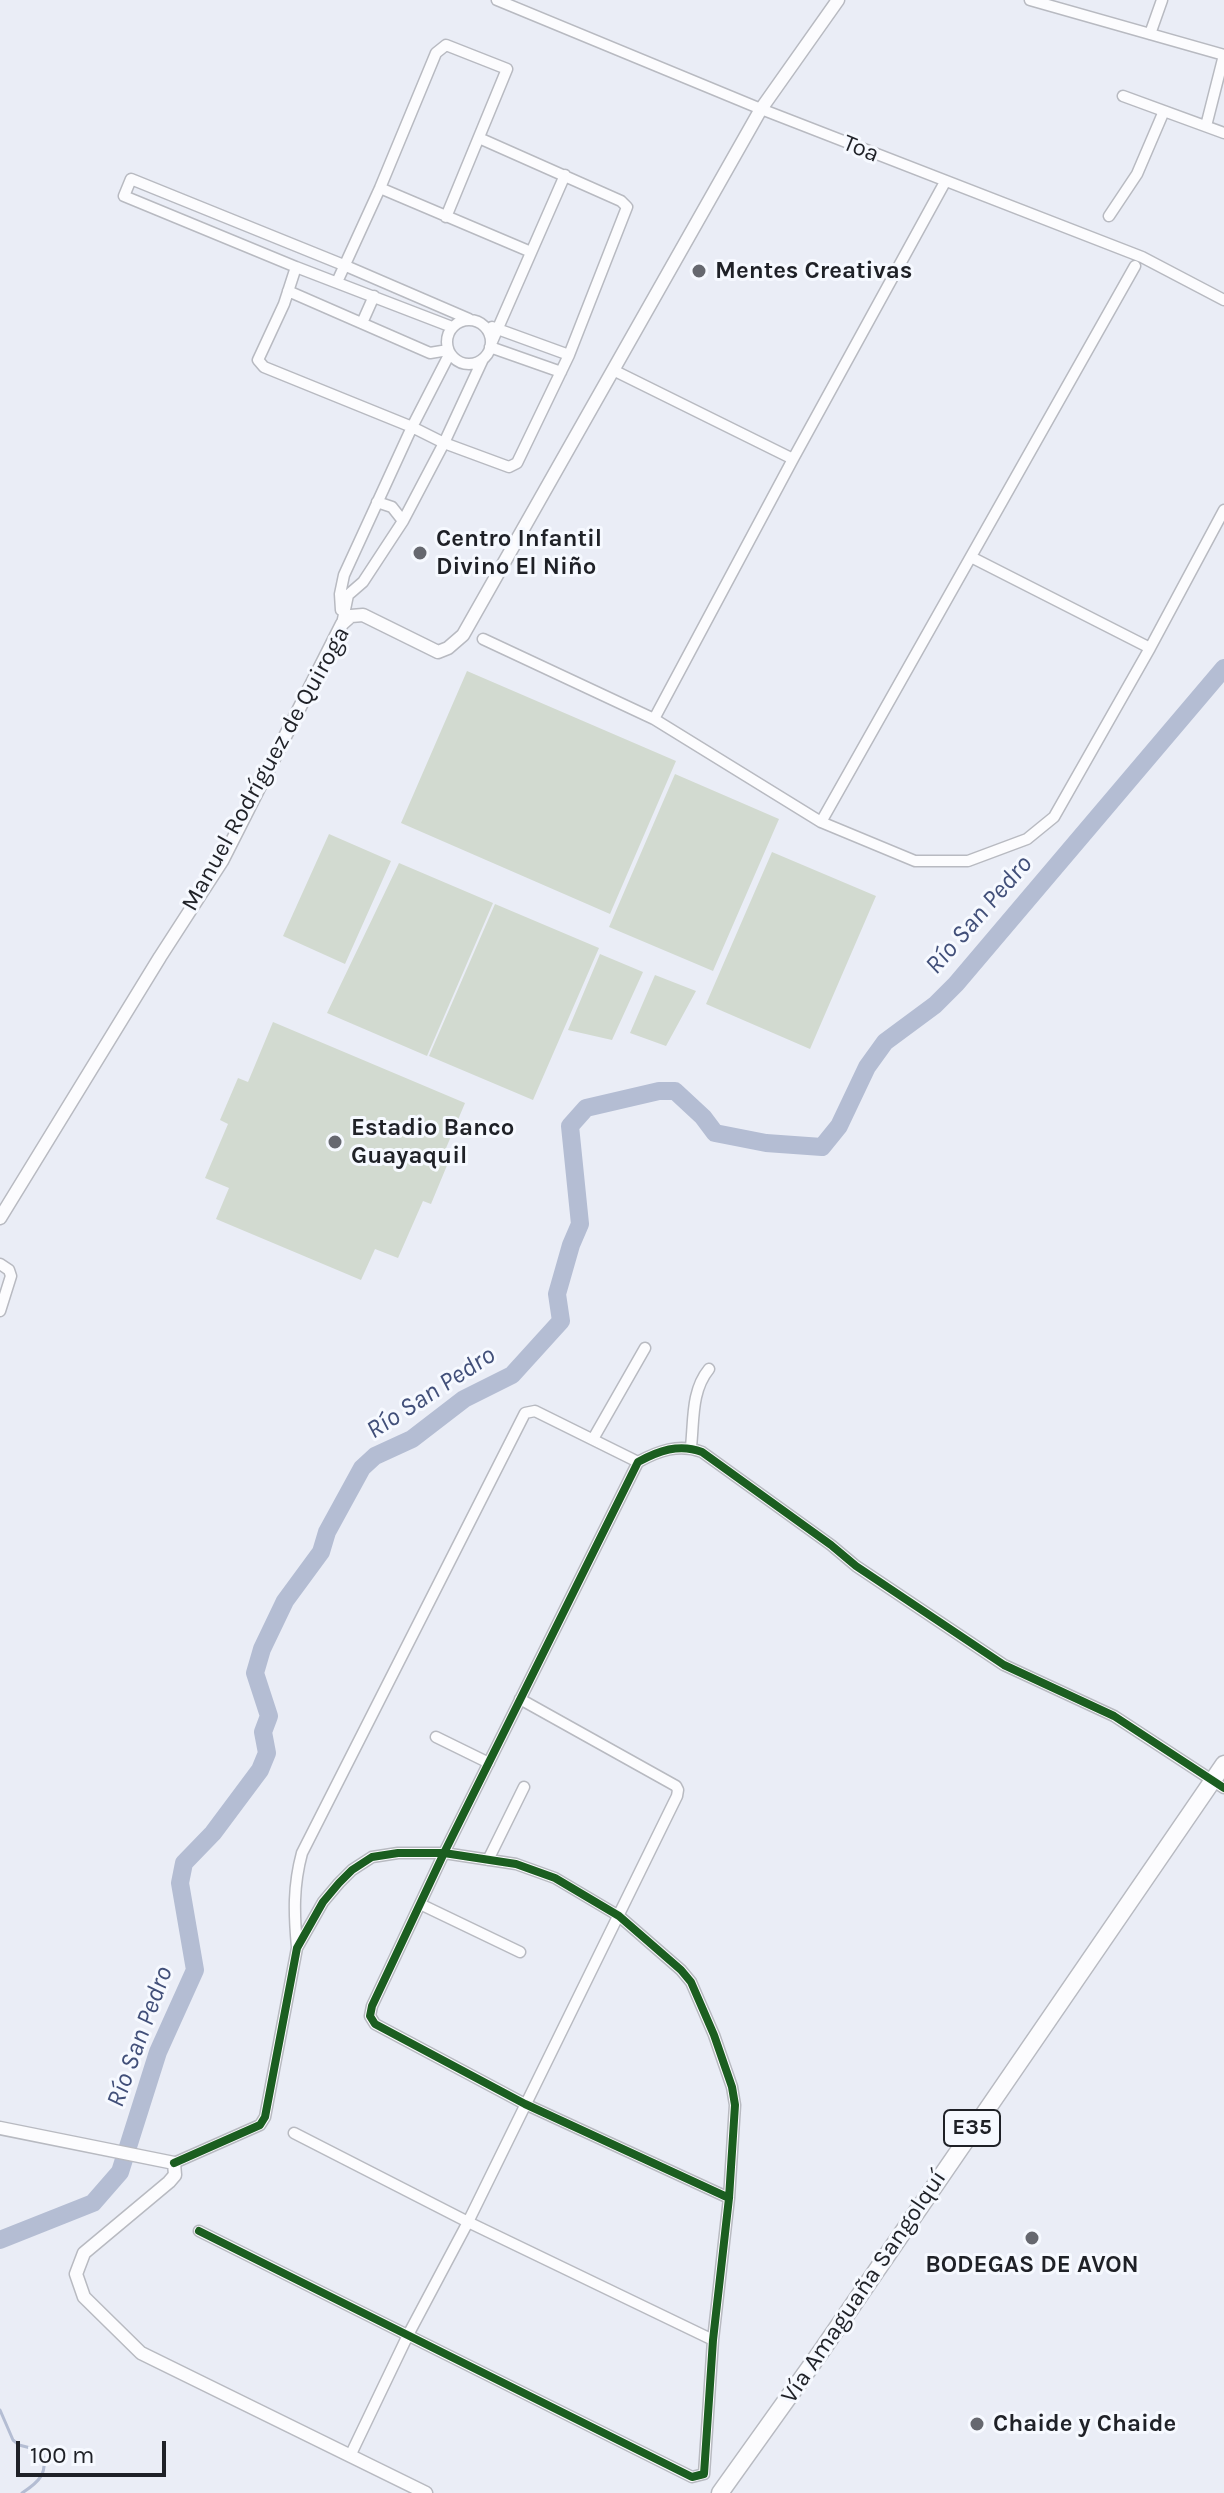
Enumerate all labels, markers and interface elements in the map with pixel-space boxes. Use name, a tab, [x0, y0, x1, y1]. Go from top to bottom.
street label: Toa	[839, 129, 883, 169]
place label: Mentes Creativas	[715, 257, 912, 285]
marker: Mentes Creativas	[690, 262, 708, 280]
place label: Centro Infantil Divino El Niño	[436, 525, 602, 581]
marker: Centro Infantil Divino El Niño	[411, 544, 429, 562]
street label: Manuel Rodríguez de Quiroga	[176, 622, 356, 916]
water label: Río San Pedro	[919, 849, 1039, 981]
place label: Estadio Banco Guayaquil	[351, 1114, 514, 1170]
marker: Estadio Banco Guayaquil	[326, 1133, 344, 1151]
water label: Río San Pedro	[361, 1340, 501, 1446]
water label: Río San Pedro	[100, 1962, 180, 2112]
road number: E35	[944, 2110, 1000, 2146]
street label: Vía Amaguaña Sangolquí	[775, 2165, 953, 2409]
marker: BODEGAS DE AVON	[1023, 2229, 1041, 2247]
place label: BODEGAS DE AVON	[925, 2251, 1139, 2279]
place label: Chaide y Chaide	[993, 2410, 1176, 2438]
marker: Chaide y Chaide	[968, 2415, 986, 2433]
scale bar	[20, 2425, 170, 2475]
text: 100 m	[30, 2441, 95, 2469]

